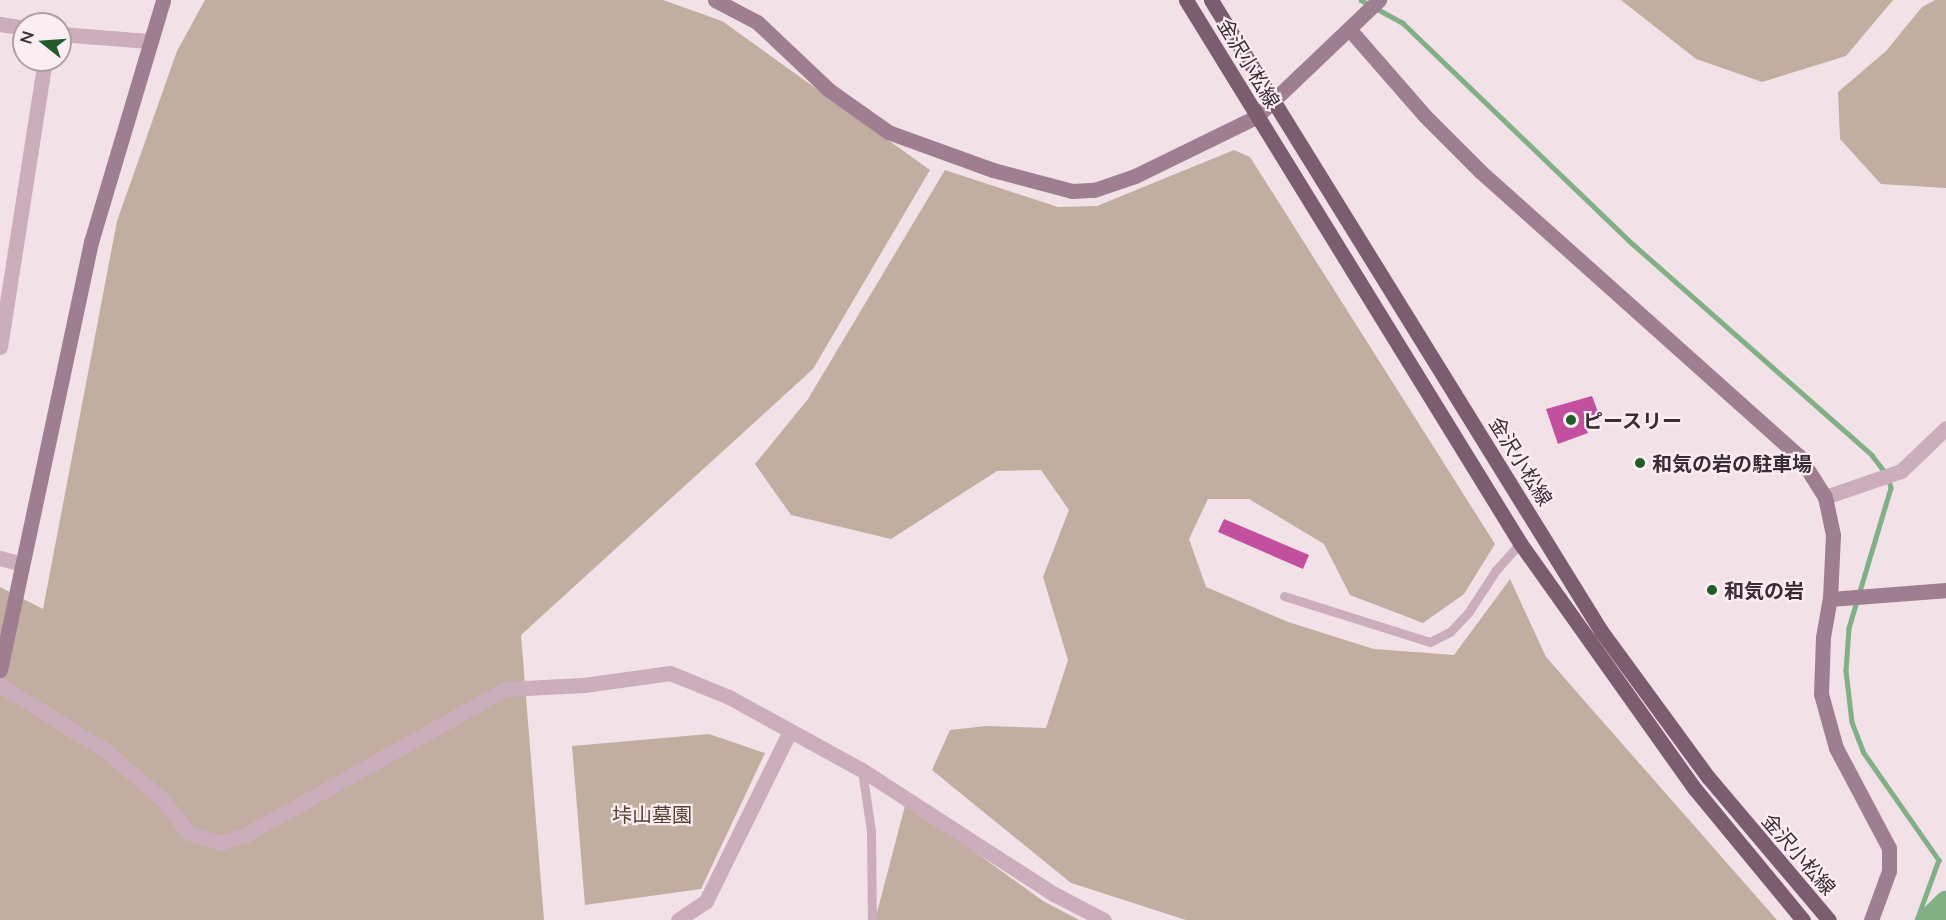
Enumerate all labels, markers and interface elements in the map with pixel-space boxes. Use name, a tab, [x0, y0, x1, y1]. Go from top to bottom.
north arrow	[12, 12, 72, 72]
street label: 金沢小松線	[1213, 14, 1285, 112]
text: N	[15, 29, 37, 46]
place label: ピースリー	[1583, 408, 1683, 432]
street label: 金沢小松線	[1484, 412, 1558, 510]
marker: ピースリー	[1564, 413, 1578, 427]
place label: 和気の岩の駐車場	[1652, 451, 1812, 475]
marker: 和気の岩の駐車場	[1633, 456, 1647, 470]
place label: 和気の岩	[1724, 578, 1804, 602]
marker: 和気の岩	[1705, 583, 1719, 597]
park label: 垰山墓園	[612, 802, 692, 826]
street label: 金沢小松線	[1757, 808, 1841, 900]

